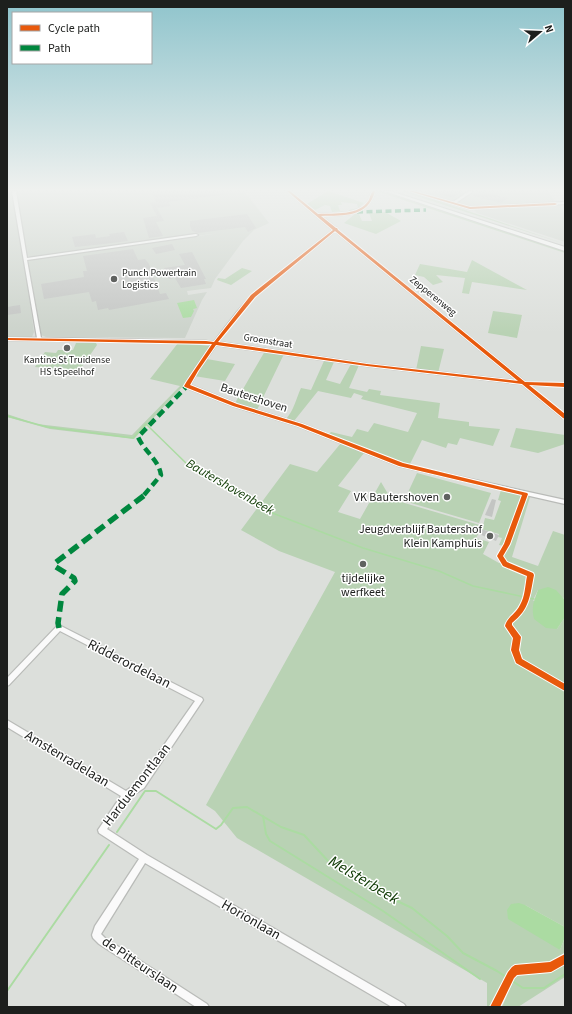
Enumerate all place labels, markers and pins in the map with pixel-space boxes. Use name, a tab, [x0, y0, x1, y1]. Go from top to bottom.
place label: Punch Powertrain Logistics	[122, 266, 197, 292]
marker: Punch Powertrain Logistics	[109, 274, 119, 284]
marker: Kantine St Truidense HS tSpeelhof	[62, 343, 72, 353]
place label: Kantine St Truidense HS tSpeelhof	[24, 353, 110, 379]
place label: VK Bautershoven	[354, 489, 439, 506]
marker: VK Bautershoven	[442, 492, 452, 502]
place label: Jeugdverblijf Bautershof Klein Kamphuis	[359, 521, 482, 552]
marker: Jeugdverblijf Bautershof Klein Kamphuis	[485, 531, 495, 541]
marker: tijdelijke werfkeet	[358, 559, 368, 569]
place label: tijdelijke werfkeet	[341, 570, 385, 601]

